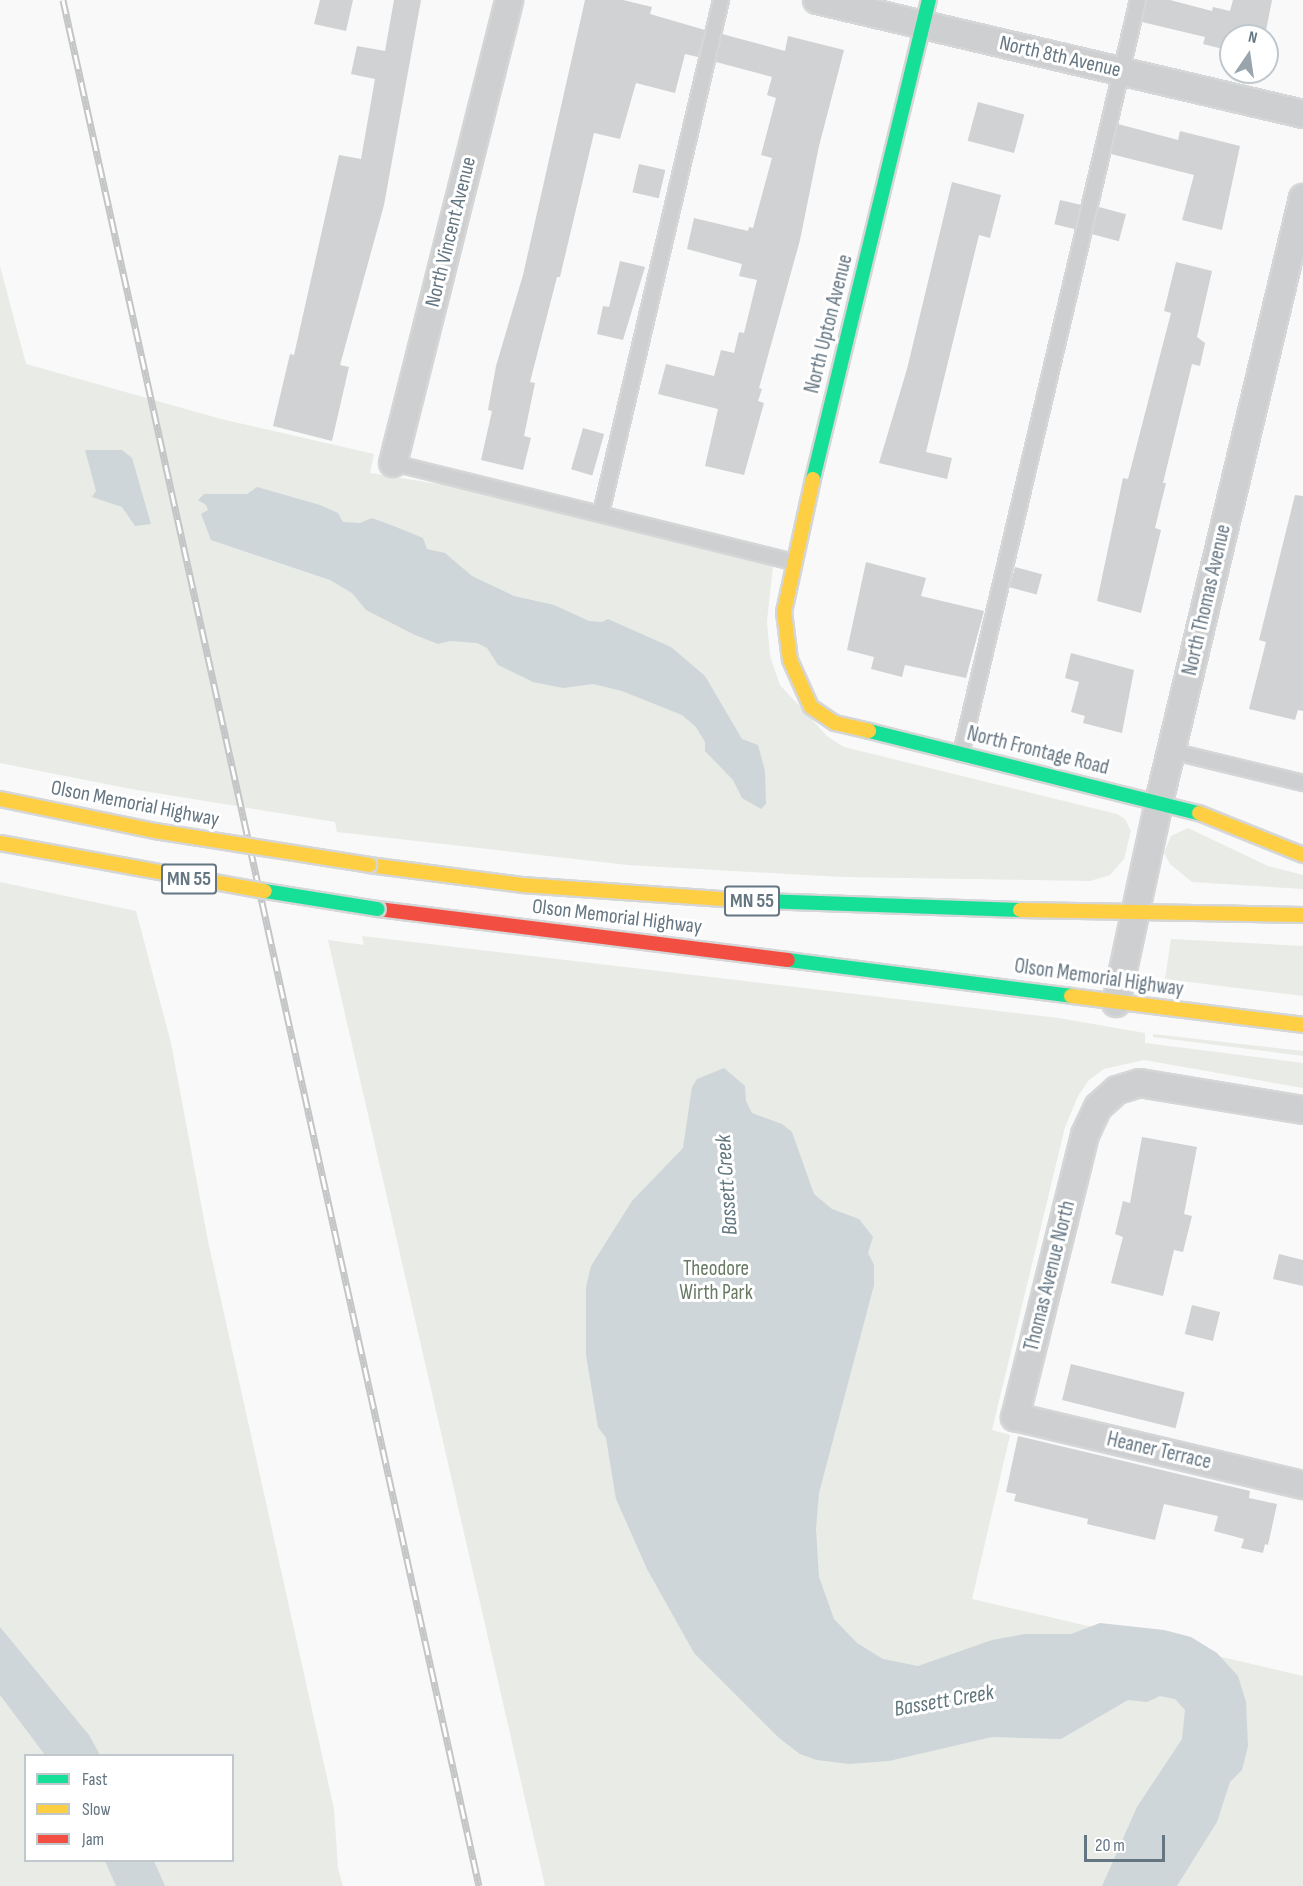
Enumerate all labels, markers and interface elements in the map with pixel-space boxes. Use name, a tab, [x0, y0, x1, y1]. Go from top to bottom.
north arrow	[1219, 24, 1279, 84]
text: N	[1246, 28, 1259, 48]
street label: North 8th Avenue	[997, 31, 1123, 83]
street label: North Vincent Avenue	[420, 154, 482, 310]
street label: North Upton Avenue	[800, 252, 858, 396]
street label: North Thomas Avenue	[1177, 522, 1237, 678]
street label: North Frontage Road	[964, 721, 1112, 781]
street label: Olson Memorial Highway	[49, 775, 221, 833]
road number: MN 55	[160, 862, 218, 896]
road number: MN 55	[724, 884, 780, 918]
street label: Olson Memorial Highway	[531, 894, 703, 940]
street label: Olson Memorial Highway	[1013, 954, 1185, 1002]
water label: Bassett Creek	[710, 1134, 744, 1236]
street label: Thomas Avenue North	[1019, 1198, 1081, 1354]
park label: Theodore Wirth Park	[679, 1256, 753, 1306]
street label: Heaner Terrace	[1104, 1427, 1214, 1475]
water label: Bassett Creek	[892, 1679, 996, 1723]
legend	[24, 1754, 234, 1862]
text: Fast	[82, 1769, 107, 1790]
text: Slow	[82, 1799, 111, 1820]
scale bar	[1087, 1823, 1168, 1861]
text: Jam	[82, 1829, 104, 1850]
text: 20 m	[1095, 1835, 1125, 1856]

